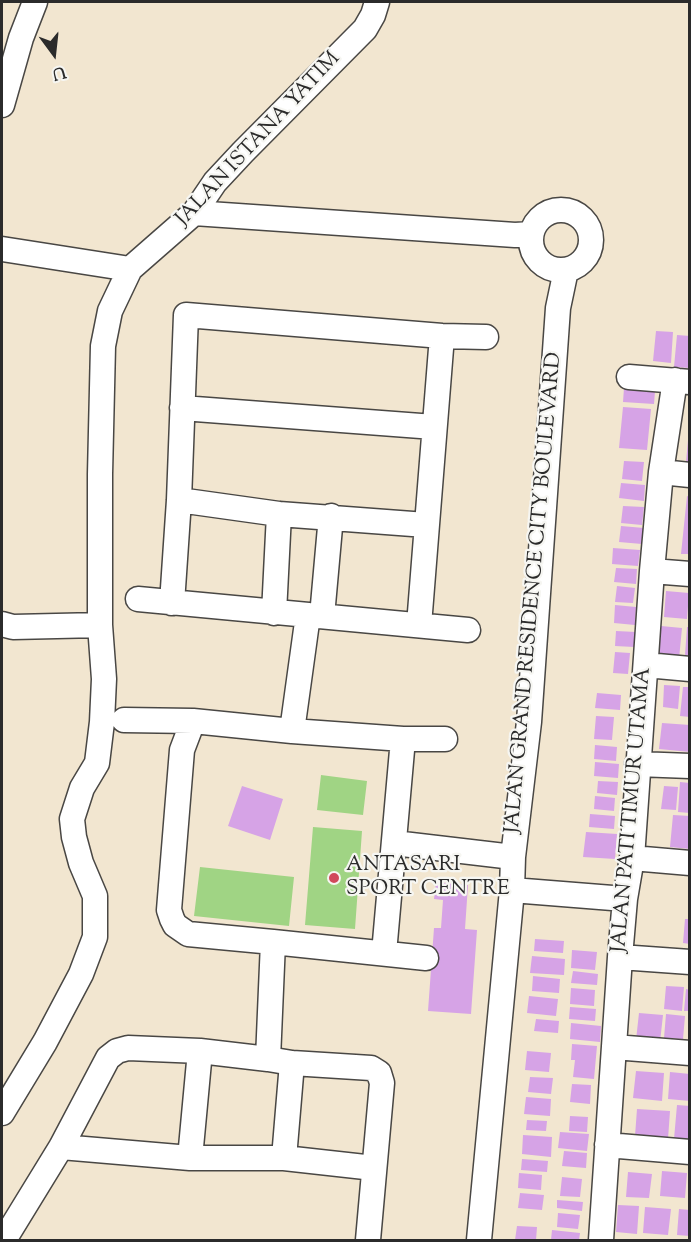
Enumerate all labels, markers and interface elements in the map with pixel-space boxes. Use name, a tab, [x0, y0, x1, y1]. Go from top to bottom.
north arrow	[24, 24, 84, 84]
street label: JALAN ISTANA YATIM	[172, 47, 346, 233]
text: U	[50, 59, 68, 85]
street label: JALAN GRAND RESIDENCE CITY BOULEVARD	[501, 351, 569, 835]
street label: JALAN PATI TIMUR UTAMA	[608, 666, 658, 954]
place label: ANTASARI SPORT CENTRE	[346, 853, 510, 903]
marker: ANTASARI SPORT CENTRE	[327, 871, 341, 885]

